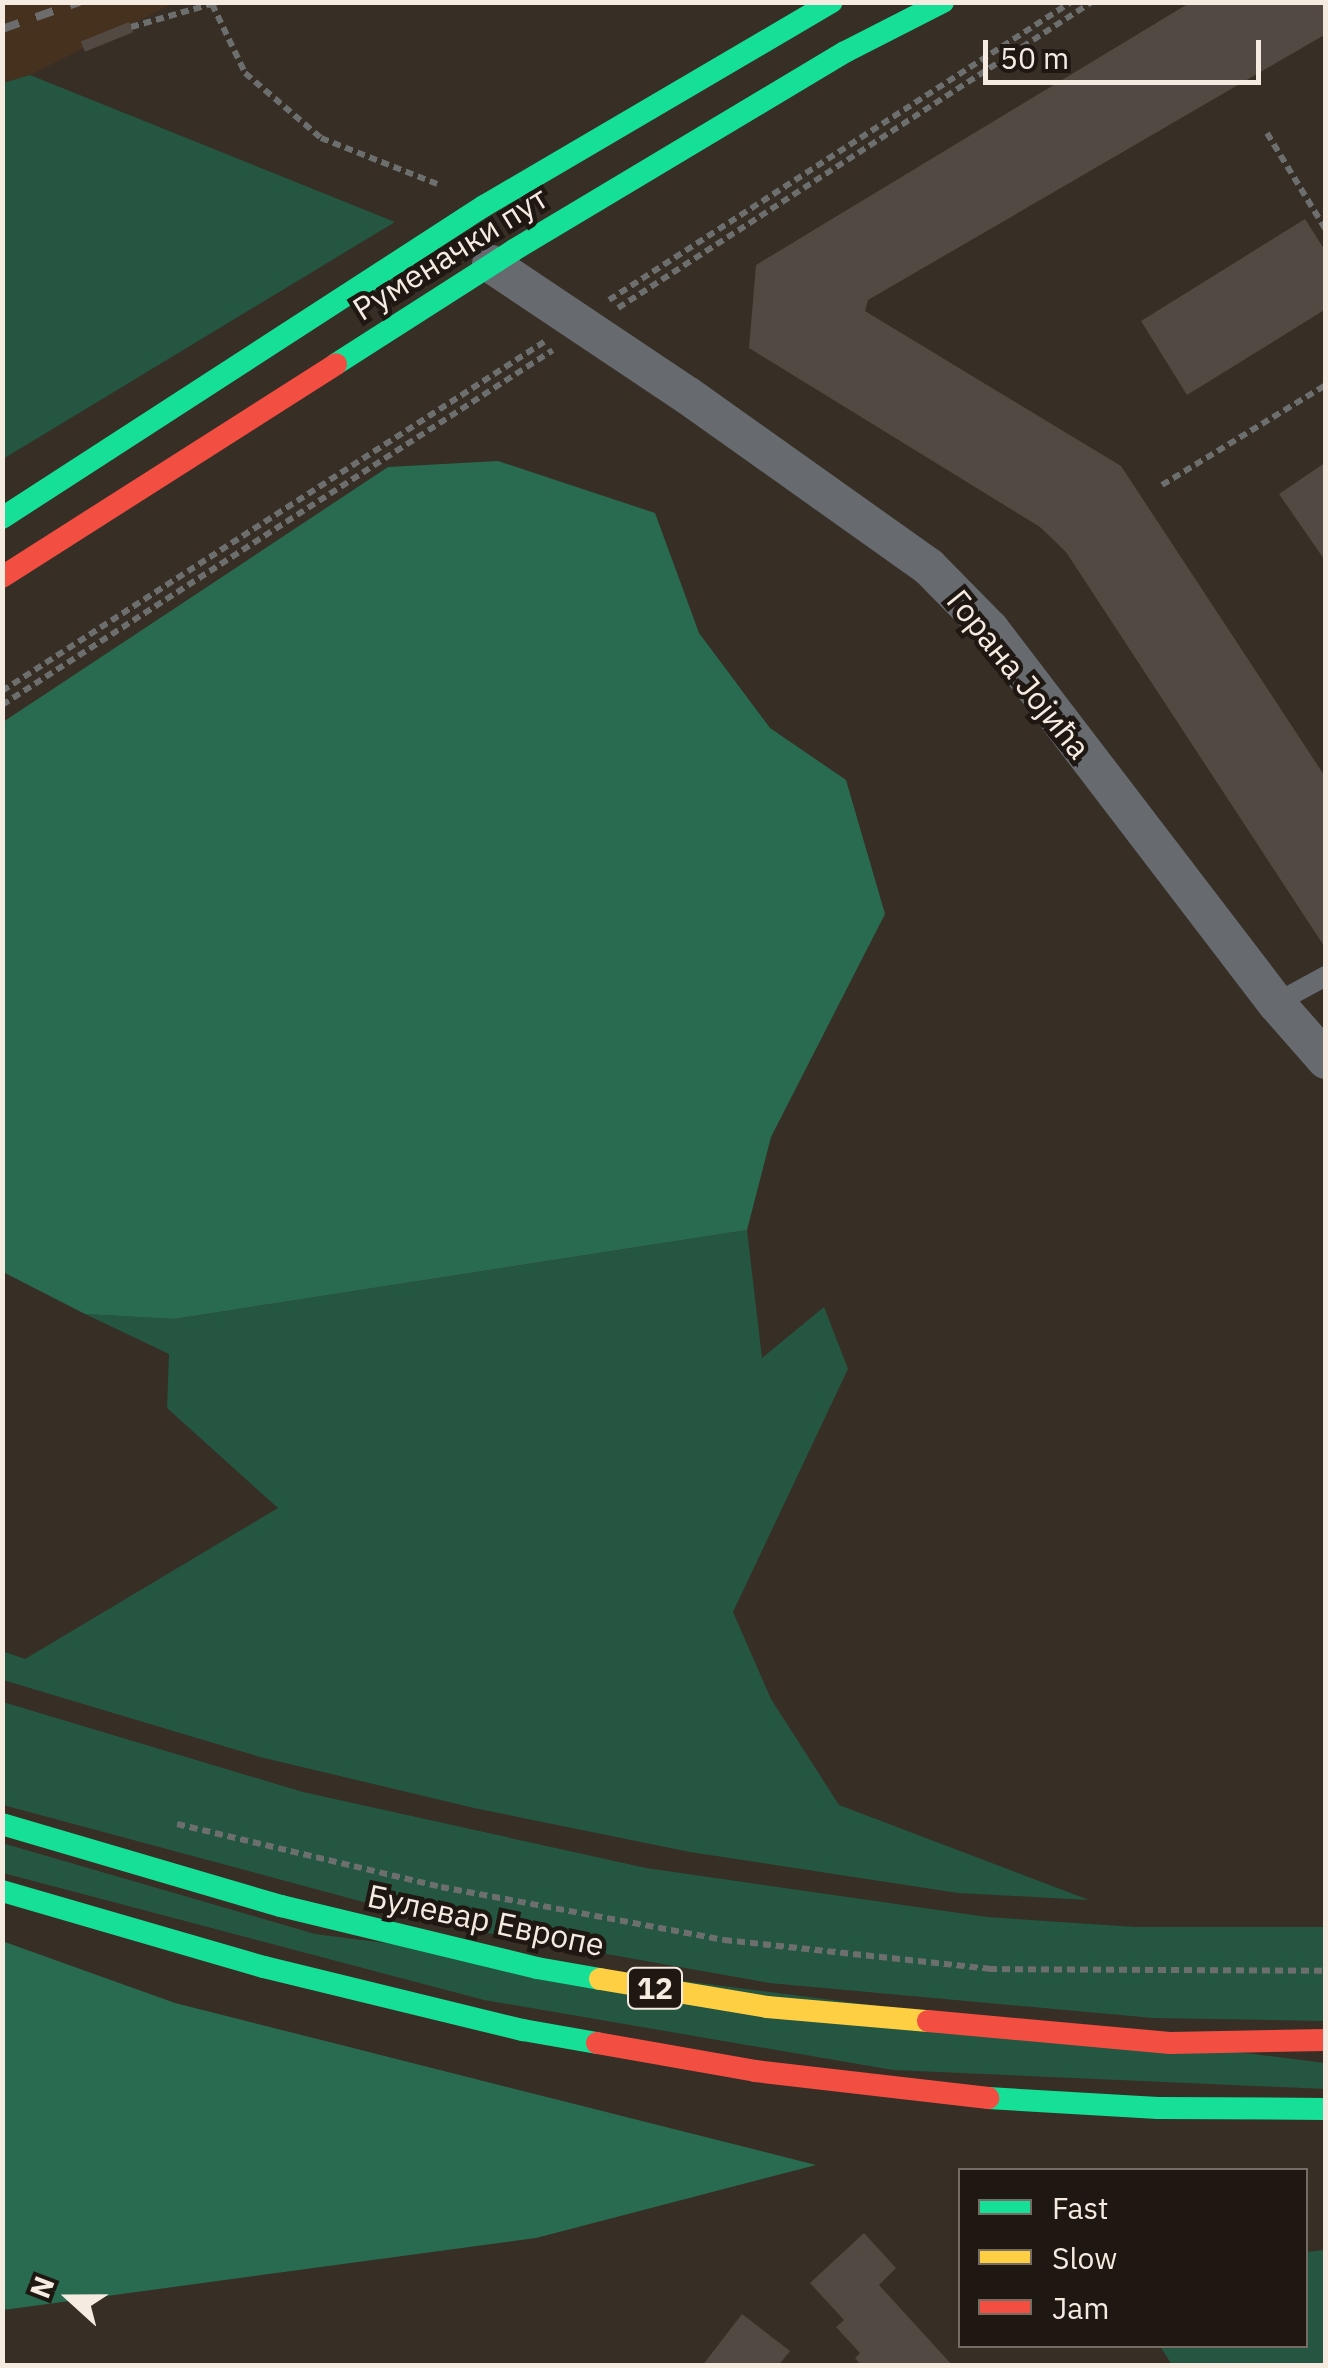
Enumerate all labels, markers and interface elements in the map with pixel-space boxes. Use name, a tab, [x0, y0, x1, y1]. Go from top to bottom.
scale bar	[988, 20, 1266, 82]
text: 50 m	[1000, 38, 1069, 77]
street label: Руменачки пут	[346, 178, 554, 328]
street label: Горана Јојића	[939, 582, 1099, 766]
street label: Булевар Европе	[364, 1876, 608, 1964]
road number: 12	[625, 1963, 685, 2013]
legend	[958, 2168, 1308, 2348]
text: Fast	[1052, 2188, 1109, 2227]
text: Slow	[1052, 2238, 1117, 2277]
north arrow	[20, 2248, 120, 2348]
text: N	[21, 2271, 62, 2303]
text: Jam	[1052, 2288, 1110, 2327]

